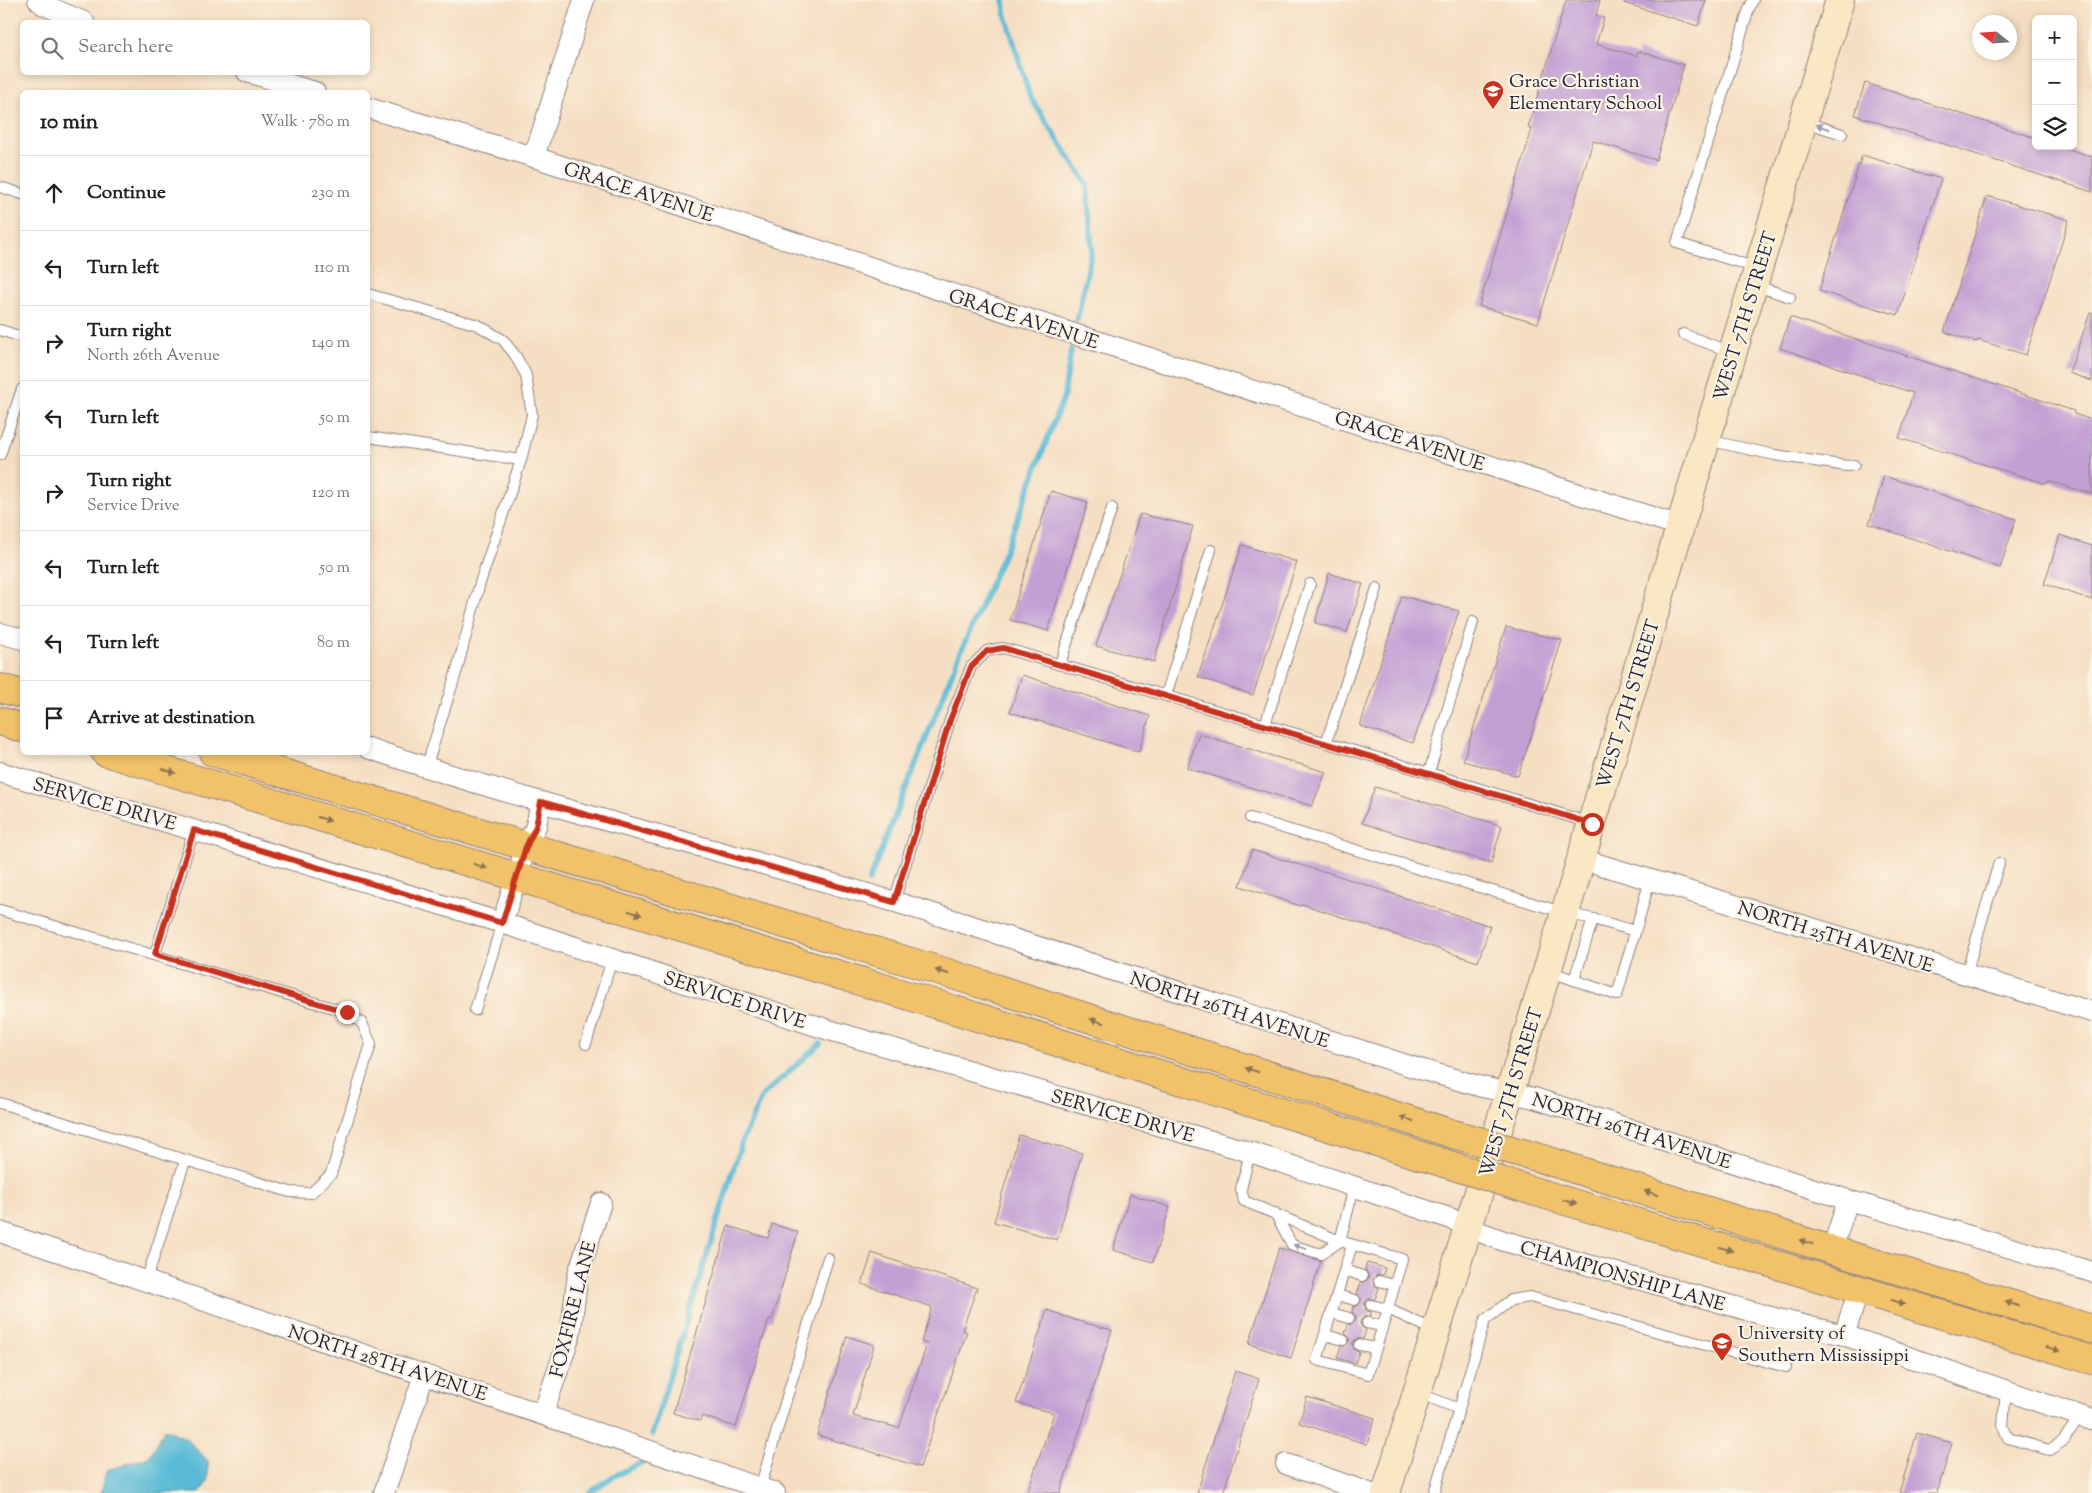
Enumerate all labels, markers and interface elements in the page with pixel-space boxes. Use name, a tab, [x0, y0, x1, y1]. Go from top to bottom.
north arrow	[1972, 15, 2017, 60]
map controls	[2032, 15, 2077, 150]
button: +	[2032, 15, 2077, 60]
search box	[20, 20, 370, 75]
icon: search	[38, 34, 66, 62]
text: Search here	[78, 34, 173, 61]
button: −	[2032, 60, 2077, 105]
place label: Grace Christian Elementary School	[1509, 69, 1662, 118]
school or university icon: Grace Christian Elementary School	[1481, 79, 1505, 110]
button: layers	[2032, 105, 2077, 150]
text: 10 min	[40, 108, 98, 138]
text: Walk · 780 m	[260, 111, 350, 134]
one-way arrow	[1815, 123, 1830, 131]
street label: GRACE AVENUE	[560, 156, 717, 231]
icon: ahead	[40, 179, 68, 207]
text: Continue	[87, 180, 166, 207]
text: 230 m	[311, 182, 350, 205]
street label: WEST 7TH STREET	[1708, 229, 1785, 405]
icon: left	[40, 254, 68, 282]
text: Turn left	[87, 255, 159, 282]
text: 110 m	[314, 257, 350, 280]
street label: GRACE AVENUE	[945, 283, 1102, 358]
text: Turn right	[87, 318, 171, 345]
icon: right	[40, 329, 68, 357]
text: 140 m	[312, 332, 350, 355]
text: North 26th Avenue	[87, 345, 220, 368]
icon: left	[40, 404, 68, 432]
text: Turn left	[87, 405, 159, 432]
street label: GRACE AVENUE	[1331, 405, 1488, 480]
text: 50 m	[319, 407, 350, 430]
text: Turn right	[87, 468, 171, 495]
icon: right	[40, 479, 68, 507]
text: 120 m	[312, 482, 350, 505]
text: Service Drive	[87, 495, 179, 518]
icon: left	[40, 554, 68, 582]
text: Turn left	[87, 555, 159, 582]
text: 50 m	[319, 557, 350, 580]
street label: WEST 7TH STREET	[1591, 617, 1668, 793]
icon: left	[40, 629, 68, 657]
text: Turn left	[87, 630, 159, 657]
text: 80 m	[317, 632, 350, 655]
icon: arrive	[40, 704, 68, 732]
text: Arrive at destination	[87, 705, 255, 732]
one-way arrow	[161, 768, 176, 776]
street label: SERVICE DRIVE	[29, 772, 180, 839]
route start	[1581, 813, 1604, 836]
one-way arrow	[317, 815, 332, 823]
one-way arrow	[472, 863, 487, 871]
street label: NORTH 25TH AVENUE	[1734, 896, 1937, 981]
one-way arrow	[628, 910, 643, 918]
street label: SERVICE DRIVE	[660, 966, 809, 1037]
street label: NORTH 26TH AVENUE	[1126, 966, 1333, 1057]
one-way arrow	[935, 967, 950, 975]
route end	[336, 1001, 359, 1024]
street label: WEST 7TH STREET	[1474, 1005, 1551, 1181]
one-way arrow	[1090, 1017, 1105, 1024]
one-way arrow	[1244, 1066, 1259, 1074]
street label: SERVICE DRIVE	[1047, 1084, 1198, 1151]
street label: NORTH 26TH AVENUE	[1528, 1087, 1735, 1178]
one-way arrow	[1399, 1115, 1414, 1123]
one-way arrow	[1643, 1189, 1658, 1197]
one-way arrow	[1563, 1199, 1578, 1207]
street label: CHAMPIONSHIP LANE	[1517, 1235, 1729, 1320]
one-way arrow	[1798, 1237, 1813, 1245]
street label: FOXFIRE LANE	[544, 1238, 605, 1381]
one-way arrow	[1293, 1243, 1308, 1251]
one-way arrow	[1718, 1246, 1733, 1254]
one-way arrow	[1890, 1298, 1905, 1306]
one-way arrow	[2004, 1300, 2019, 1308]
street label: NORTH 28TH AVENUE	[284, 1319, 491, 1410]
place label: University of Southern Mississippi	[1738, 1321, 1909, 1370]
school or university icon: University of Southern Mississippi	[1710, 1331, 1734, 1362]
one-way arrow	[2046, 1345, 2061, 1353]

